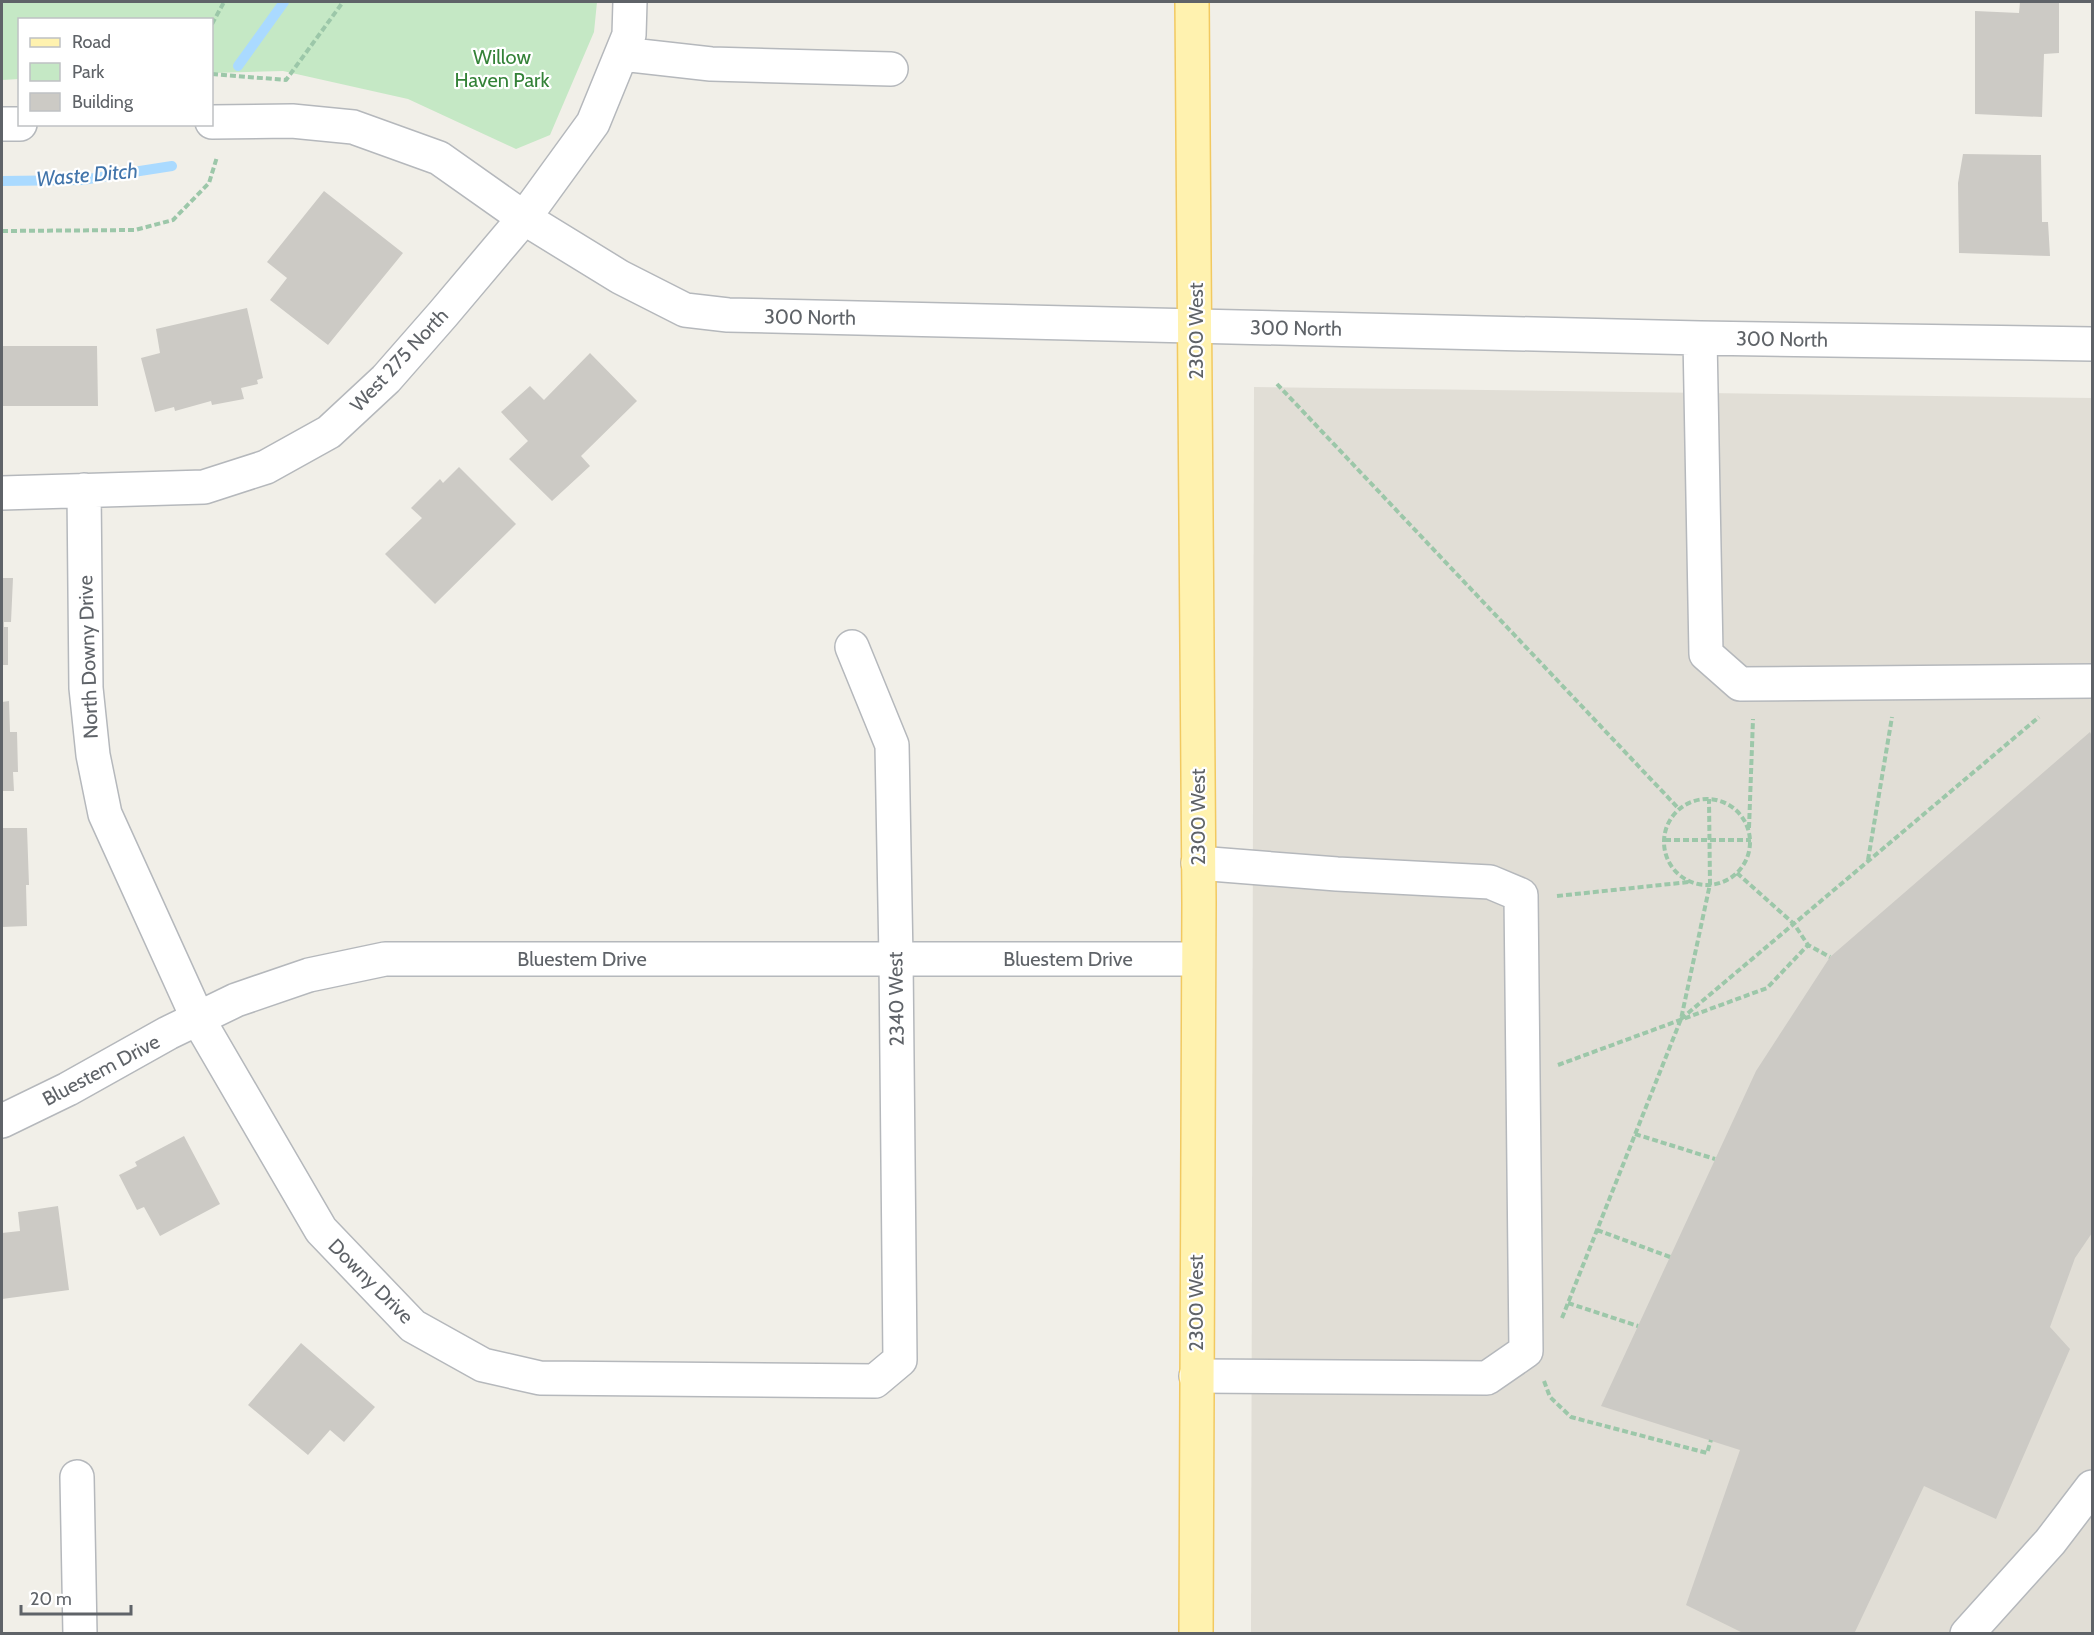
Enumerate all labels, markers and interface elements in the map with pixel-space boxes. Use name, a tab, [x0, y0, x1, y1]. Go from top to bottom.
legend	[18, 18, 213, 126]
text: Road	[72, 31, 111, 53]
park label: Willow Haven Park	[455, 45, 549, 92]
text: Park	[72, 61, 105, 83]
text: Building	[72, 91, 134, 113]
water label: Waste Ditch	[35, 158, 139, 191]
street label: 2300 West	[1184, 282, 1208, 380]
street label: West 275 North	[345, 303, 453, 417]
street label: 300 North	[764, 304, 856, 330]
street label: 300 North	[1250, 315, 1342, 341]
street label: 300 North	[1736, 326, 1828, 352]
street label: North Downy Drive	[73, 575, 103, 739]
street label: 2300 West	[1186, 768, 1210, 866]
street label: Bluestem Drive	[517, 947, 647, 971]
street label: Bluestem Drive	[1003, 947, 1133, 971]
street label: 2340 West	[883, 951, 909, 1047]
street label: Bluestem Drive	[38, 1029, 164, 1111]
street label: Downy Drive	[324, 1234, 418, 1328]
street label: 2300 West	[1184, 1254, 1208, 1352]
scale bar	[21, 1578, 130, 1616]
text: 20 m	[30, 1588, 72, 1610]

